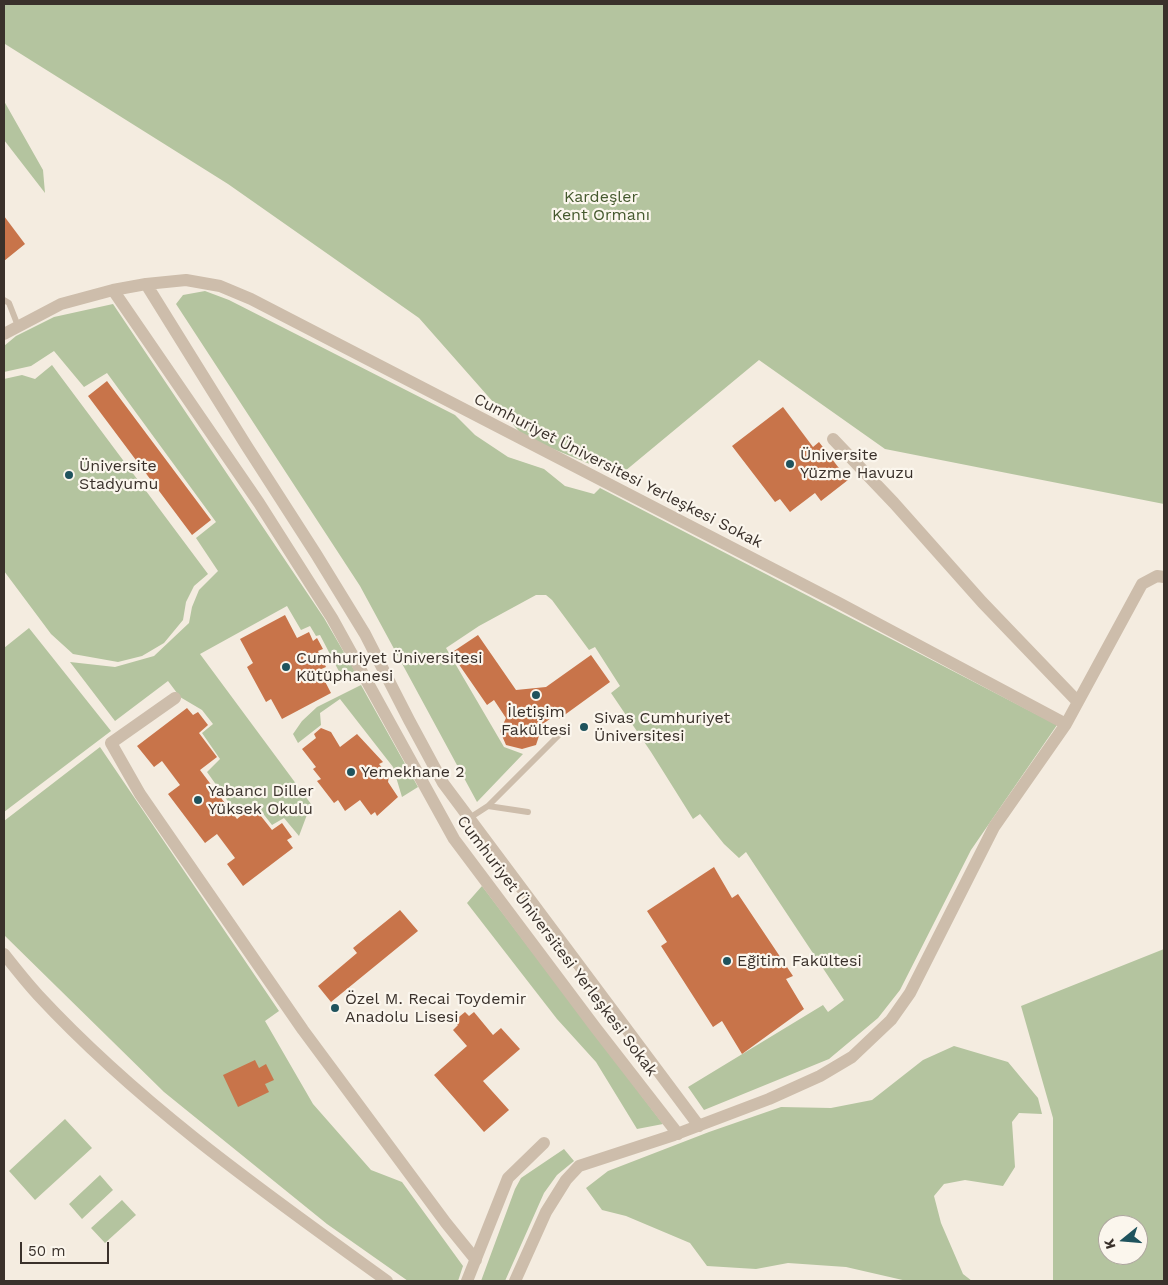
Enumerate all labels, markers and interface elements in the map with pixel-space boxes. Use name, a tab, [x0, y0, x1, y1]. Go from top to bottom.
park label: Kardeşler Kent Ormanı	[552, 187, 650, 225]
street label: Cumhuriyet Üniversitesi Yerleşkesi Sokak	[470, 389, 766, 553]
place label: Üniversite Yüzme Havuzu	[800, 445, 914, 483]
place label: Üniversite Stadyumu	[79, 456, 158, 494]
marker: Üniversite Yüzme Havuzu	[784, 458, 796, 470]
marker: Üniversite Stadyumu	[63, 469, 75, 481]
place label: Cumhuriyet Üniversitesi Kütüphanesi	[296, 648, 483, 686]
marker: Cumhuriyet Üniversitesi Kütüphanesi	[280, 661, 292, 673]
marker: İletişim Fakültesi	[530, 689, 542, 701]
place label: İletişim Fakültesi	[501, 702, 571, 740]
place label: Sivas Cumhuriyet Üniversitesi	[594, 708, 730, 746]
marker: Sivas Cumhuriyet Üniversitesi	[578, 721, 590, 733]
place label: Yemekhane 2	[361, 762, 465, 782]
marker: Yemekhane 2	[345, 766, 357, 778]
place label: Yabancı Diller Yüksek Okulu	[208, 781, 314, 819]
marker: Yabancı Diller Yüksek Okulu	[192, 794, 204, 806]
street label: Cumhuriyet Üniversitesi Yerleşkesi Sokak	[453, 812, 661, 1080]
place label: Eğitim Fakültesi	[737, 951, 862, 971]
marker: Eğitim Fakültesi	[721, 955, 733, 967]
place label: Özel M. Recai Toydemir Anadolu Lisesi	[345, 989, 526, 1027]
marker: Özel M. Recai Toydemir Anadolu Lisesi	[329, 1002, 341, 1014]
north arrow	[1098, 1215, 1148, 1265]
scale bar	[22, 1232, 111, 1264]
text: K	[1101, 1237, 1119, 1251]
text: 50 m	[28, 1242, 65, 1260]

